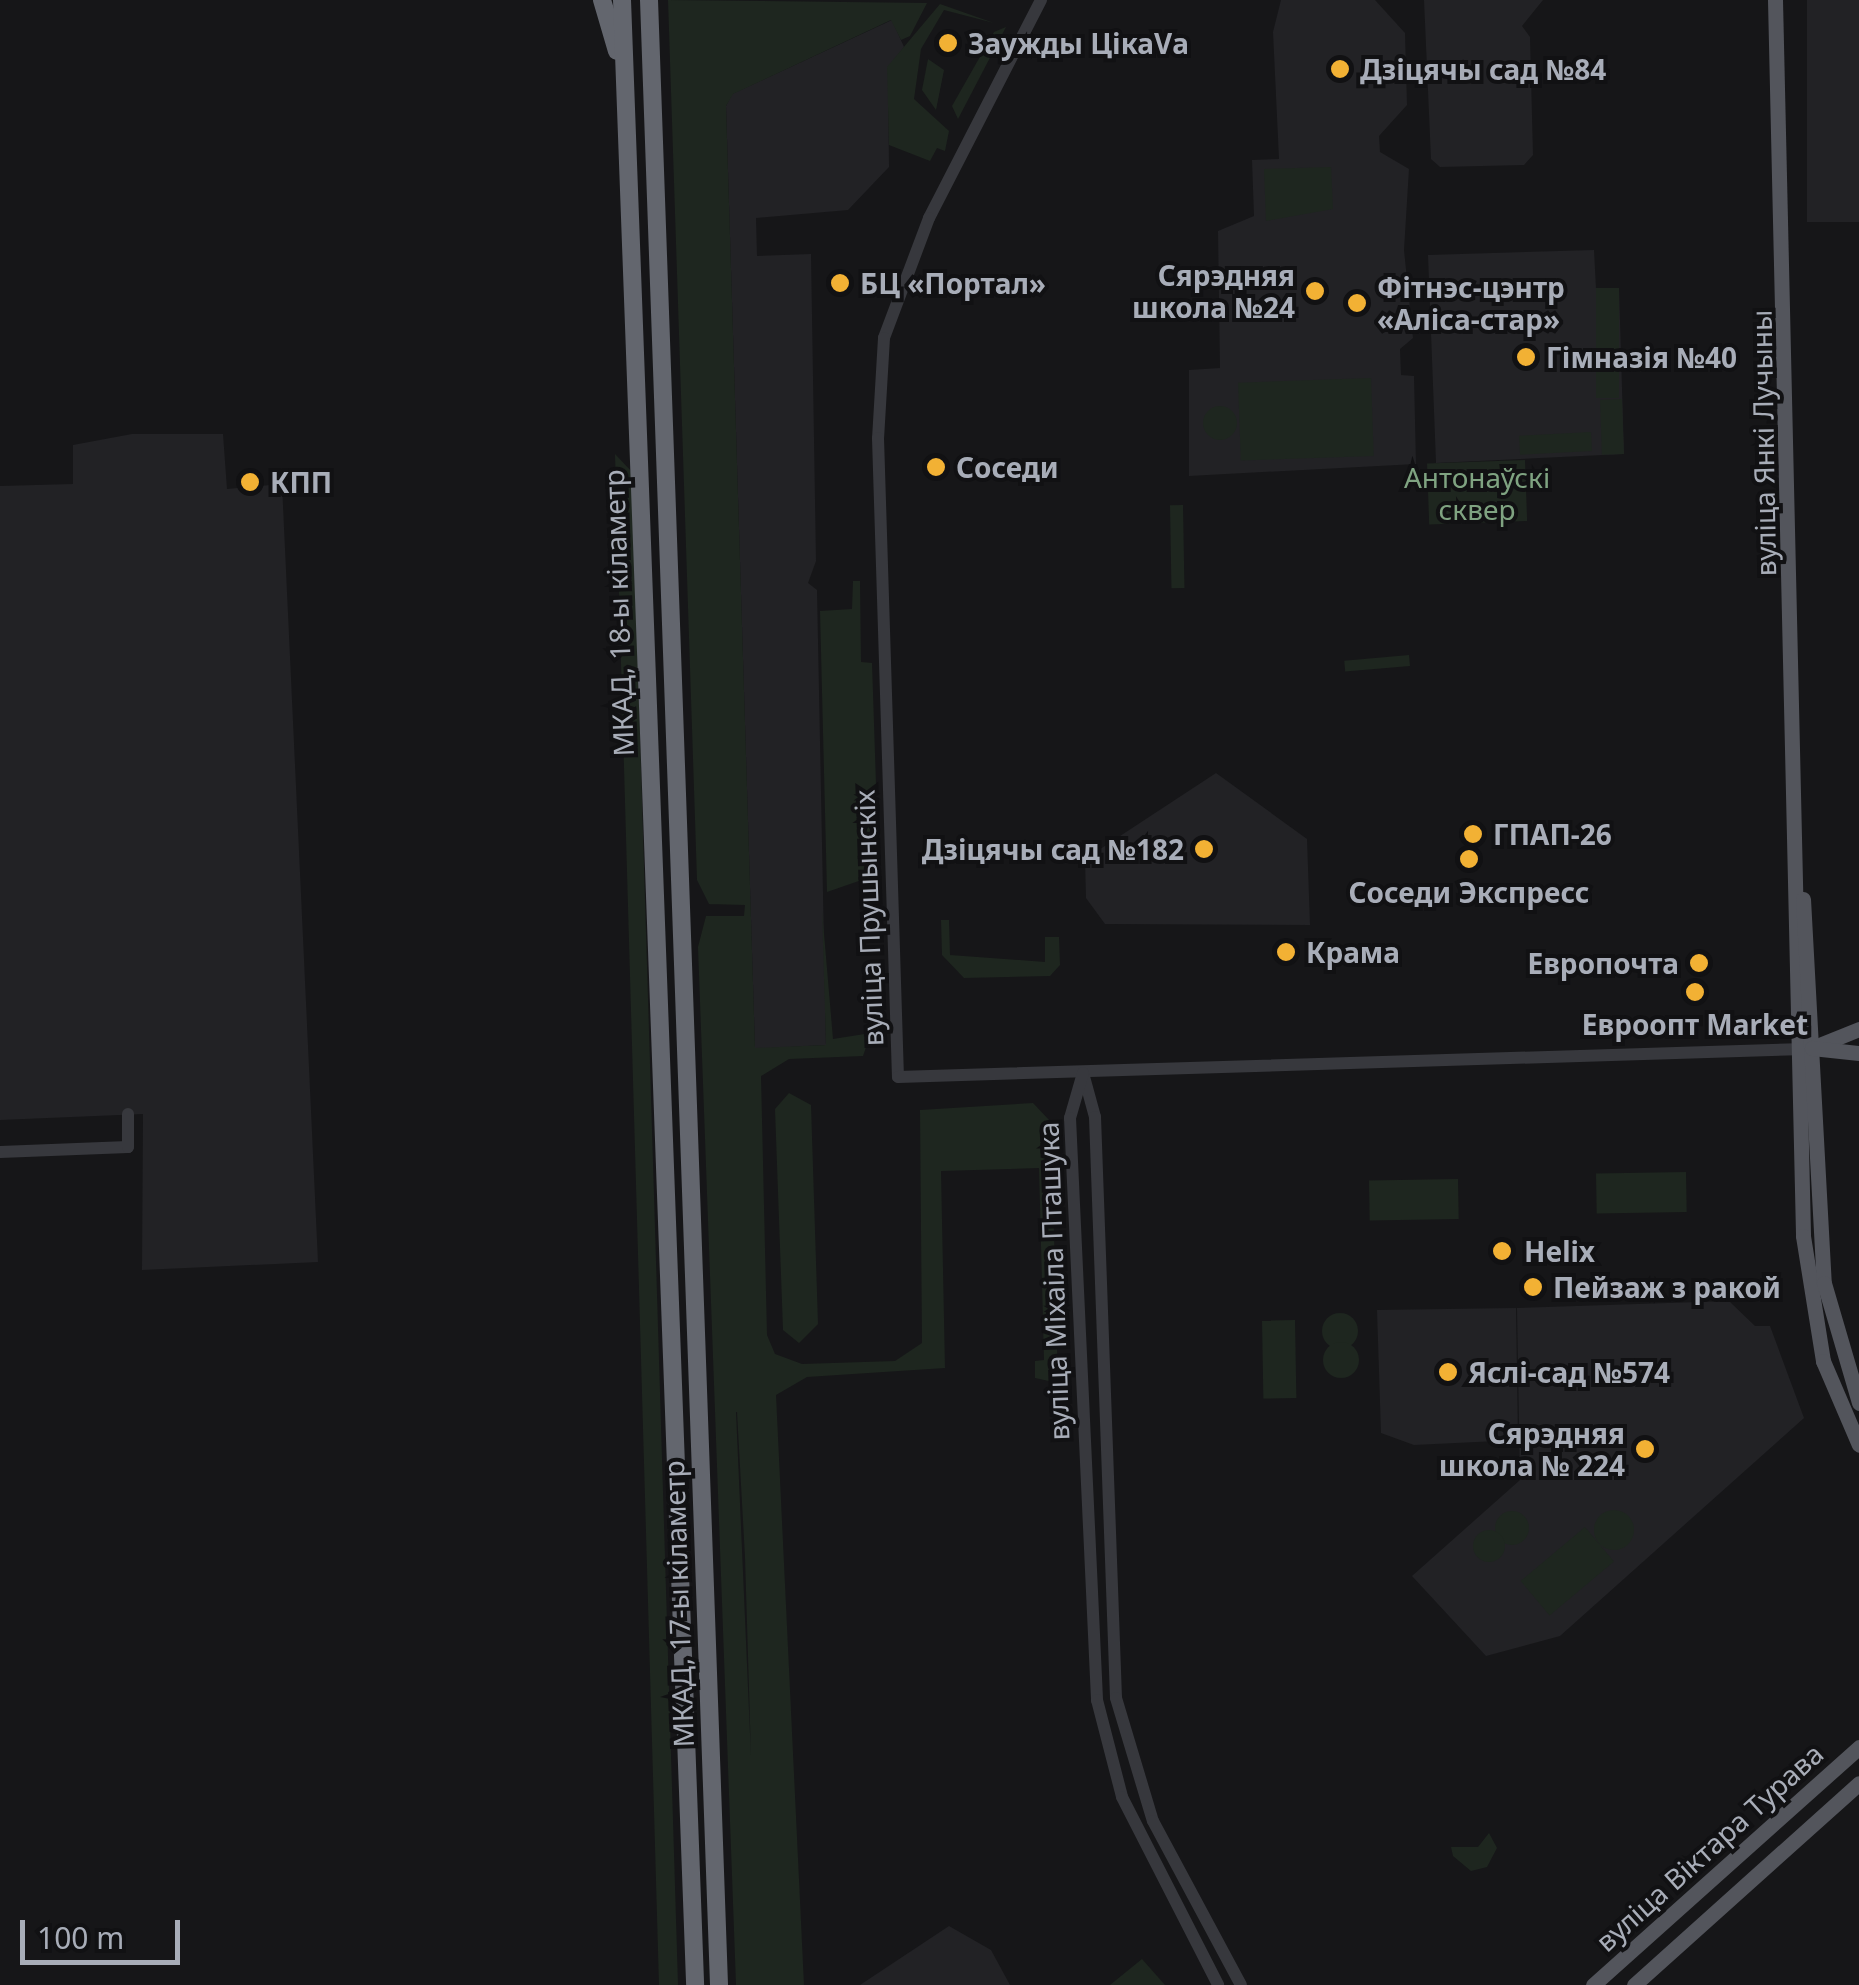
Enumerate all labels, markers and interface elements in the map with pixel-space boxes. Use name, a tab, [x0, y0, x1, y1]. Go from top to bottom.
place label: Заужды ЦікаVа	[968, 26, 1189, 60]
marker: Заужды ЦікаVа	[937, 32, 959, 54]
place label: Дзіцячы сад №84	[1360, 52, 1606, 86]
marker: Дзіцячы сад №84	[1329, 58, 1351, 80]
place label: Сярэдняя школа №24	[1132, 258, 1295, 324]
place label: БЦ «Портал»	[860, 266, 1046, 300]
place label: Фітнэс-цэнтр «Аліса-стар»	[1377, 270, 1565, 336]
marker: БЦ «Портал»	[829, 272, 851, 294]
marker: Сярэдняя школа №24	[1304, 280, 1326, 302]
marker: Фітнэс-цэнтр «Аліса-стар»	[1346, 292, 1368, 314]
street label: вуліца Янкі Лучыны	[1744, 310, 1782, 576]
place label: Гімназія №40	[1546, 340, 1737, 374]
marker: Гімназія №40	[1515, 346, 1537, 368]
place label: Соседи	[956, 450, 1059, 484]
marker: Соседи	[925, 456, 947, 478]
park label: Антонаўскі сквер	[1404, 460, 1550, 526]
place label: КПП	[270, 465, 332, 499]
street label: МКАД, 18-ы кіламетр	[596, 469, 640, 757]
marker: КПП	[239, 471, 261, 493]
street label: вуліца Прушынскіх	[847, 789, 889, 1047]
place label: ГПАП-26	[1493, 817, 1612, 851]
marker: ГПАП-26	[1462, 823, 1484, 845]
place label: Дзіцячы сад №182	[922, 832, 1184, 866]
marker: Дзіцячы сад №182	[1193, 838, 1215, 860]
marker: Соседи Экспресс	[1458, 848, 1480, 870]
place label: Соседи Экспресс	[1348, 875, 1590, 909]
place label: Крама	[1306, 935, 1400, 969]
marker: Крама	[1275, 941, 1297, 963]
place label: Европочта	[1527, 946, 1679, 980]
marker: Европочта	[1688, 952, 1710, 974]
marker: Евроопт Market	[1684, 981, 1706, 1003]
place label: Евроопт Market	[1582, 1007, 1808, 1041]
street label: вуліца Міхаіла Пташука	[1031, 1121, 1075, 1441]
place label: Helix	[1524, 1234, 1595, 1268]
marker: Helix	[1489, 1238, 1515, 1264]
place label: Пейзаж з ракой	[1553, 1270, 1781, 1304]
marker: Пейзаж з ракой	[1522, 1276, 1544, 1298]
place label: Яслі-сад №574	[1468, 1355, 1670, 1389]
marker: Яслі-сад №574	[1437, 1361, 1459, 1383]
place label: Сярэдняя школа № 224	[1439, 1416, 1625, 1482]
marker: Сярэдняя школа № 224	[1634, 1438, 1656, 1460]
street label: МКАД, 17-ы кіламетр	[656, 1460, 700, 1748]
street label: вуліца Віктара Турава	[1589, 1736, 1829, 1958]
scale bar	[25, 1900, 185, 1962]
text: 100 m	[37, 1917, 124, 1958]

